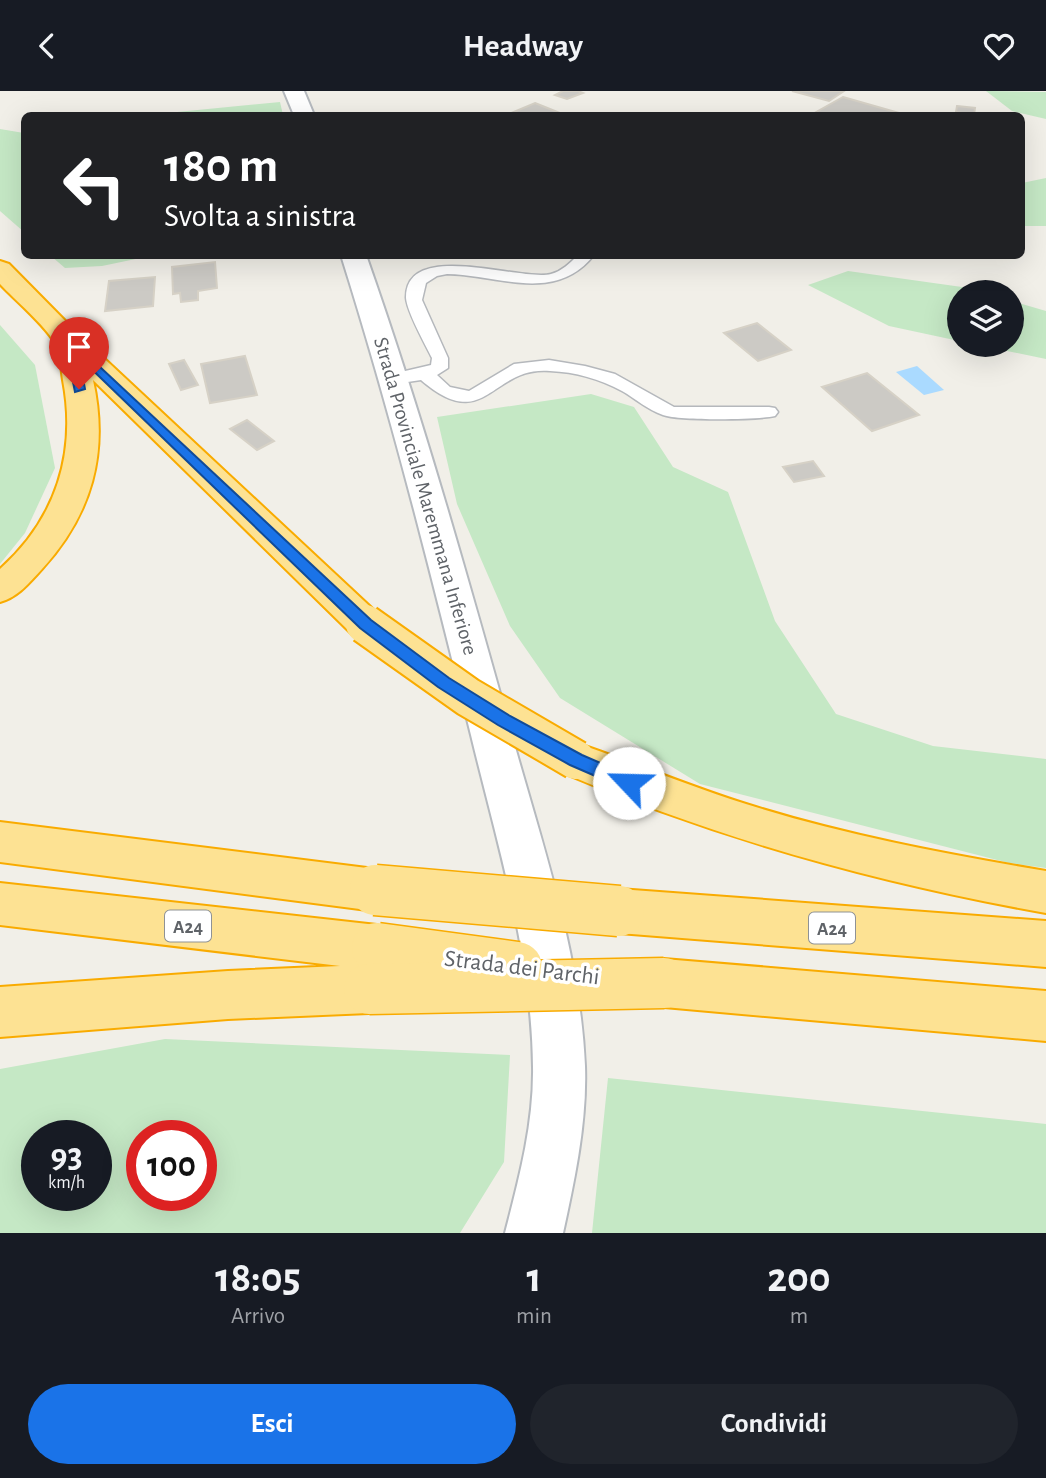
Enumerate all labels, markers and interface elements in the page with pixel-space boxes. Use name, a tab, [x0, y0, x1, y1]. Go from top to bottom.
icon: back	[28, 27, 66, 65]
icon: heart	[980, 27, 1018, 65]
text: Headway	[463, 30, 583, 62]
icon: left	[49, 140, 140, 231]
text: 180 m	[164, 142, 278, 191]
text: Svolta a sinistra	[164, 200, 356, 232]
map controls	[947, 280, 1024, 357]
button: layers	[947, 280, 1024, 357]
pin	[49, 317, 109, 389]
icon: arrive	[60, 328, 98, 366]
street label: Strada Provinciale Maremmana Inferiore	[370, 335, 481, 657]
position arrow	[592, 746, 666, 820]
road number: A24	[165, 911, 211, 941]
road number: A24	[809, 913, 855, 943]
street label: Strada dei Parchi	[443, 947, 601, 989]
speed limit sign: 100	[126, 1120, 217, 1211]
text: 93	[50, 1139, 82, 1174]
text: km/h	[48, 1174, 85, 1192]
text: 18:05	[215, 1257, 301, 1299]
text: 1	[526, 1257, 542, 1299]
text: 200	[767, 1257, 831, 1299]
text: Arrivo	[231, 1305, 285, 1328]
text: min	[516, 1305, 552, 1328]
text: m	[790, 1305, 808, 1328]
button: Esci	[28, 1384, 516, 1464]
button: Condividi	[530, 1384, 1018, 1464]

